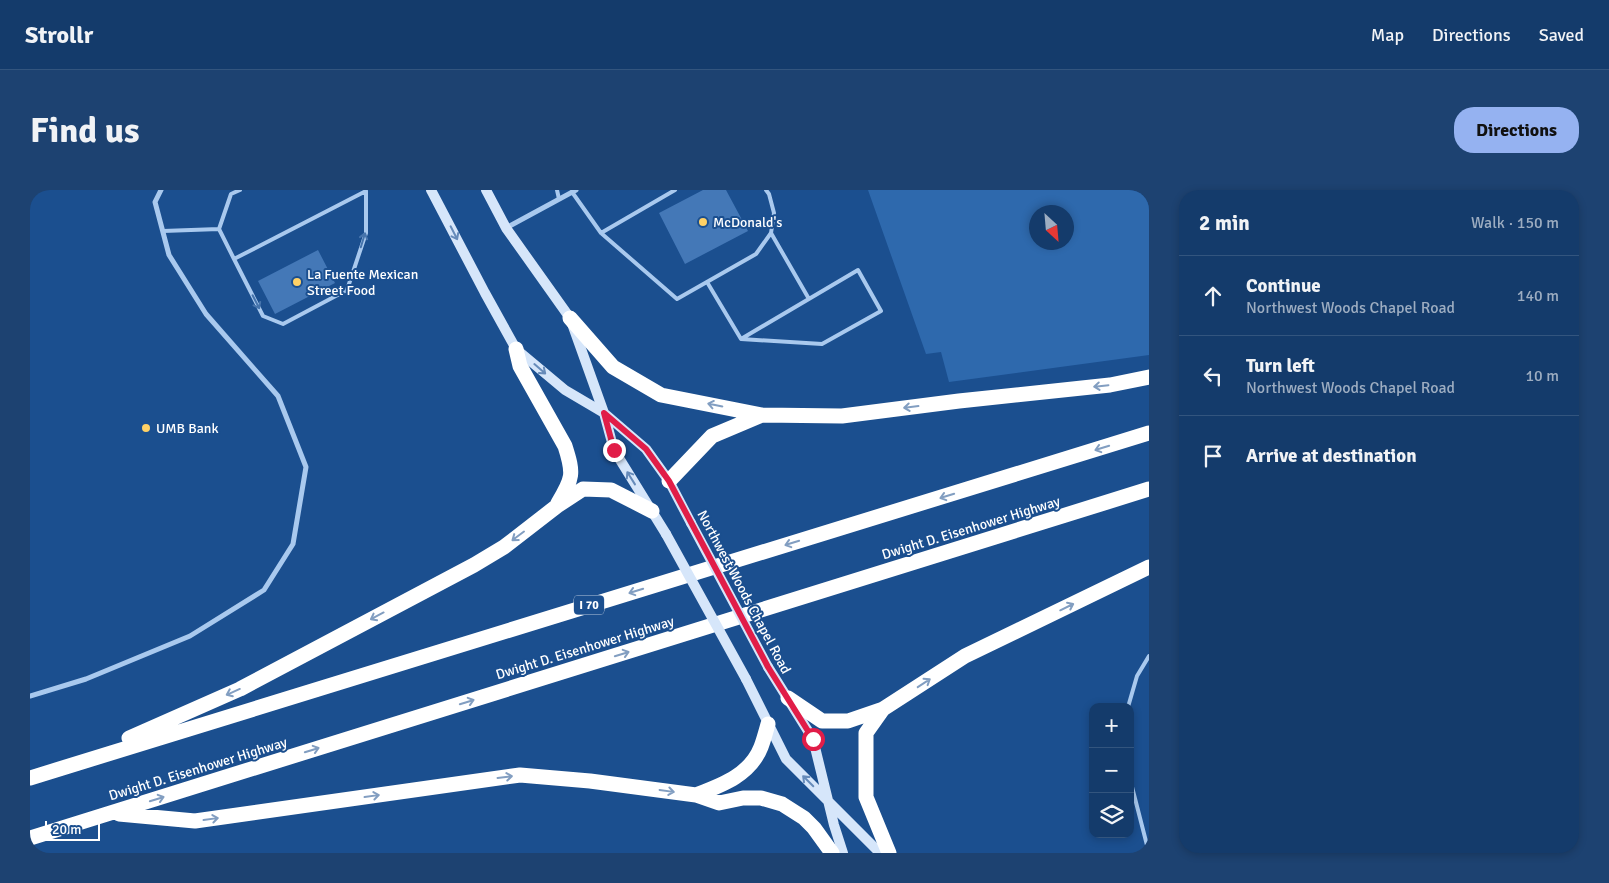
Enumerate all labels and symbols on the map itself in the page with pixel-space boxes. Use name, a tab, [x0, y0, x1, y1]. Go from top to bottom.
north arrow	[1029, 205, 1074, 250]
place label: McDonald's	[713, 214, 782, 231]
marker: McDonald's	[697, 216, 709, 228]
one-way arrow	[450, 225, 459, 240]
one-way arrow	[359, 232, 369, 248]
place label: La Fuente Mexican Street Food	[307, 266, 418, 299]
marker: La Fuente Mexican Street Food	[291, 276, 303, 288]
one-way arrow	[252, 294, 261, 309]
one-way arrow	[533, 363, 546, 374]
one-way arrow	[1093, 381, 1109, 391]
one-way arrow	[707, 400, 723, 410]
one-way arrow	[903, 402, 919, 412]
place label: UMB Bank	[156, 420, 218, 437]
marker: UMB Bank	[140, 422, 152, 434]
route end	[603, 439, 626, 462]
one-way arrow	[1095, 443, 1111, 453]
one-way arrow	[626, 471, 636, 485]
one-way arrow	[939, 491, 955, 501]
street label: Dwight D. Eisenhower Highway	[880, 493, 1063, 563]
street label: Northwest Woods Chapel Road	[694, 507, 794, 677]
one-way arrow	[512, 531, 525, 542]
one-way arrow	[784, 539, 800, 549]
one-way arrow	[629, 587, 645, 596]
road number: I 70	[574, 596, 604, 614]
one-way arrow	[1059, 602, 1074, 611]
one-way arrow	[370, 612, 385, 621]
street label: Dwight D. Eisenhower Highway	[494, 613, 677, 683]
one-way arrow	[614, 648, 630, 658]
one-way arrow	[916, 678, 930, 688]
one-way arrow	[226, 687, 241, 697]
one-way arrow	[459, 697, 474, 706]
route start	[802, 728, 825, 751]
street label: Dwight D. Eisenhower Highway	[107, 734, 290, 804]
one-way arrow	[304, 745, 320, 755]
one-way arrow	[497, 772, 513, 782]
one-way arrow	[802, 775, 815, 787]
one-way arrow	[659, 786, 675, 796]
one-way arrow	[364, 790, 380, 800]
one-way arrow	[148, 793, 164, 803]
one-way arrow	[203, 813, 219, 823]
scale bar	[45, 818, 100, 841]

